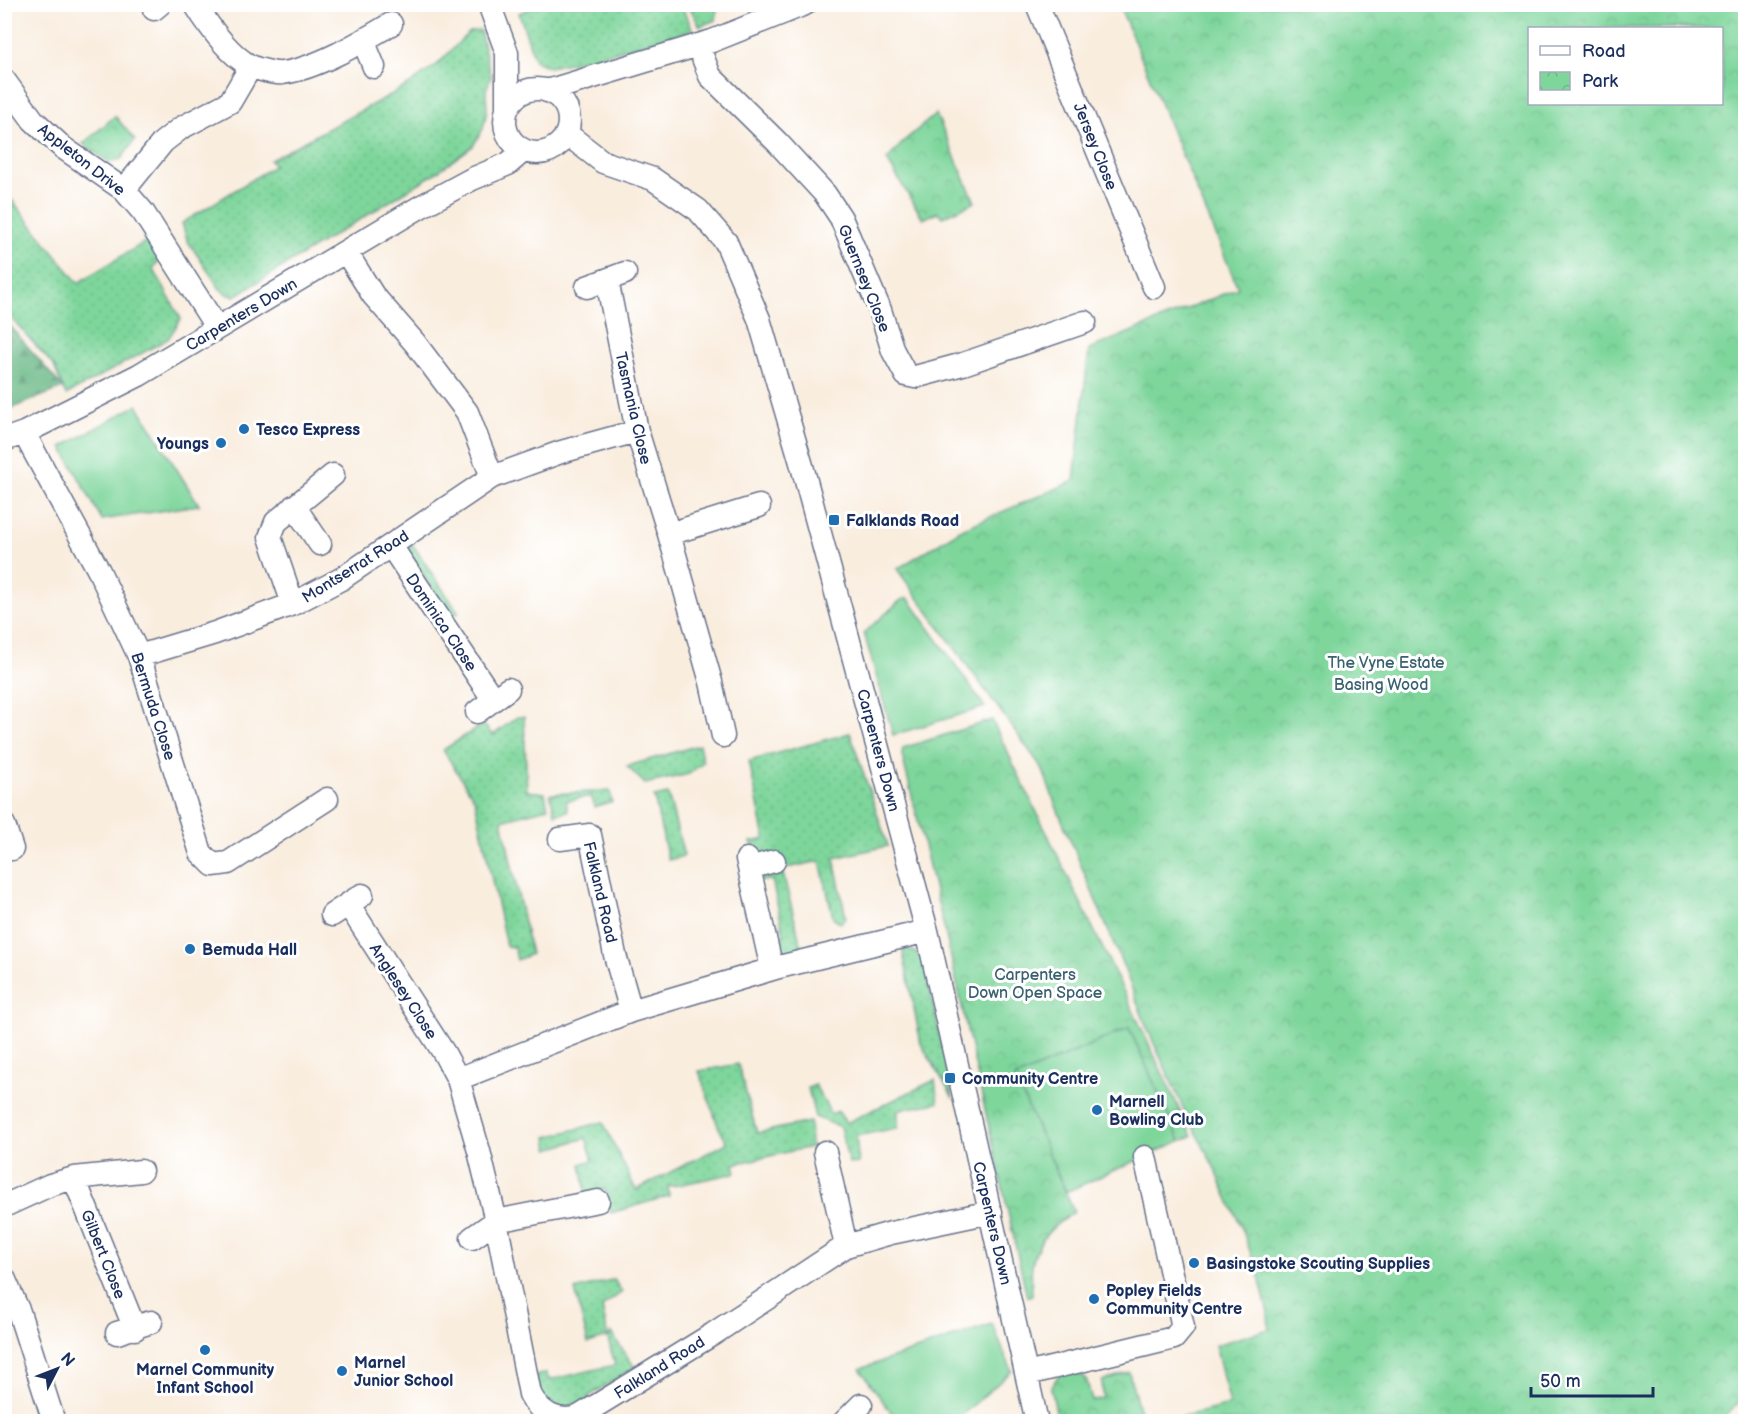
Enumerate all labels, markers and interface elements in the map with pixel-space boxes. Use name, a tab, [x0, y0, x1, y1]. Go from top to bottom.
legend	[1528, 27, 1723, 105]
text: Road	[1582, 41, 1626, 62]
text: Park	[1582, 71, 1618, 92]
street label: Jersey Close	[1068, 100, 1121, 193]
street label: Appleton Drive	[34, 120, 129, 201]
street label: Guernsey Close	[833, 222, 894, 336]
street label: Carpenters Down	[183, 275, 301, 356]
street label: Tasmania Close	[610, 350, 655, 467]
place label: Tesco Express	[256, 421, 360, 440]
marker: Tesco Express	[237, 422, 251, 436]
place label: Youngs	[157, 435, 209, 454]
marker: Youngs	[214, 436, 228, 450]
place label: Falklands Road	[846, 512, 959, 531]
marker: Falklands Road	[827, 513, 841, 527]
street label: Montserrat Road	[299, 527, 413, 608]
street label: Dominica Close	[401, 570, 481, 676]
street label: Bermuda Close	[126, 650, 179, 763]
park label: The Vyne Estate	[1327, 654, 1445, 673]
park label: Basing Wood	[1334, 676, 1428, 695]
street label: Carpenters Down	[852, 687, 903, 814]
street label: Falkland Road	[579, 840, 620, 945]
street label: Anglesey Close	[365, 940, 441, 1044]
place label: Bemuda Hall	[202, 941, 297, 960]
marker: Bemuda Hall	[183, 942, 197, 956]
park label: Carpenters Down Open Space	[968, 966, 1103, 1003]
place label: Community Centre	[962, 1070, 1098, 1089]
marker: Community Centre	[943, 1071, 957, 1085]
place label: Marnell Bowling Club	[1109, 1093, 1204, 1130]
marker: Marnell Bowling Club	[1090, 1103, 1104, 1117]
street label: Carpenters Down	[968, 1160, 1015, 1287]
street label: Gilbert Close	[76, 1207, 129, 1302]
place label: Basingstoke Scouting Supplies	[1206, 1255, 1430, 1274]
marker: Basingstoke Scouting Supplies	[1187, 1256, 1201, 1270]
place label: Popley Fields Community Centre	[1106, 1282, 1242, 1319]
marker: Popley Fields Community Centre	[1087, 1292, 1101, 1306]
street label: Falkland Road	[611, 1333, 709, 1404]
north arrow	[27, 1339, 87, 1399]
marker: Marnel Community Infant School	[198, 1343, 212, 1357]
text: N	[56, 1349, 78, 1371]
place label: Marnel Junior School	[354, 1354, 453, 1391]
scale bar	[1531, 1360, 1652, 1398]
place label: Marnel Community Infant School	[136, 1361, 275, 1398]
marker: Marnel Junior School	[335, 1364, 349, 1378]
text: 50 m	[1540, 1371, 1581, 1392]

